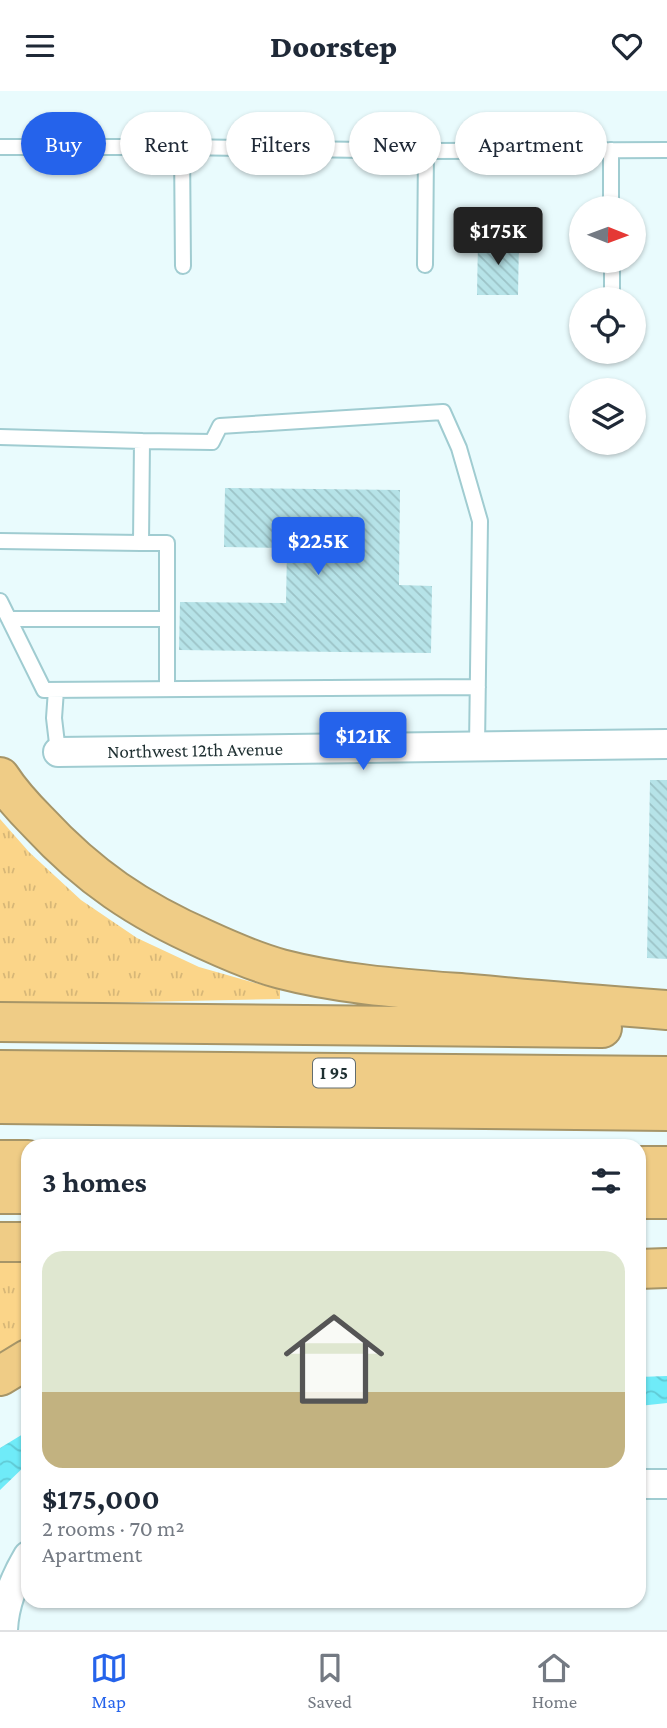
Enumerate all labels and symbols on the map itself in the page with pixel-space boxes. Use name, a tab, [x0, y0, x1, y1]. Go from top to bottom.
north arrow	[569, 196, 646, 273]
pin: $175K	[449, 207, 547, 267]
pin: $225K	[269, 517, 367, 577]
pin: $121K	[314, 713, 412, 772]
street label: Northwest 12th Avenue	[107, 738, 283, 762]
road number: I 95	[313, 1058, 355, 1087]

